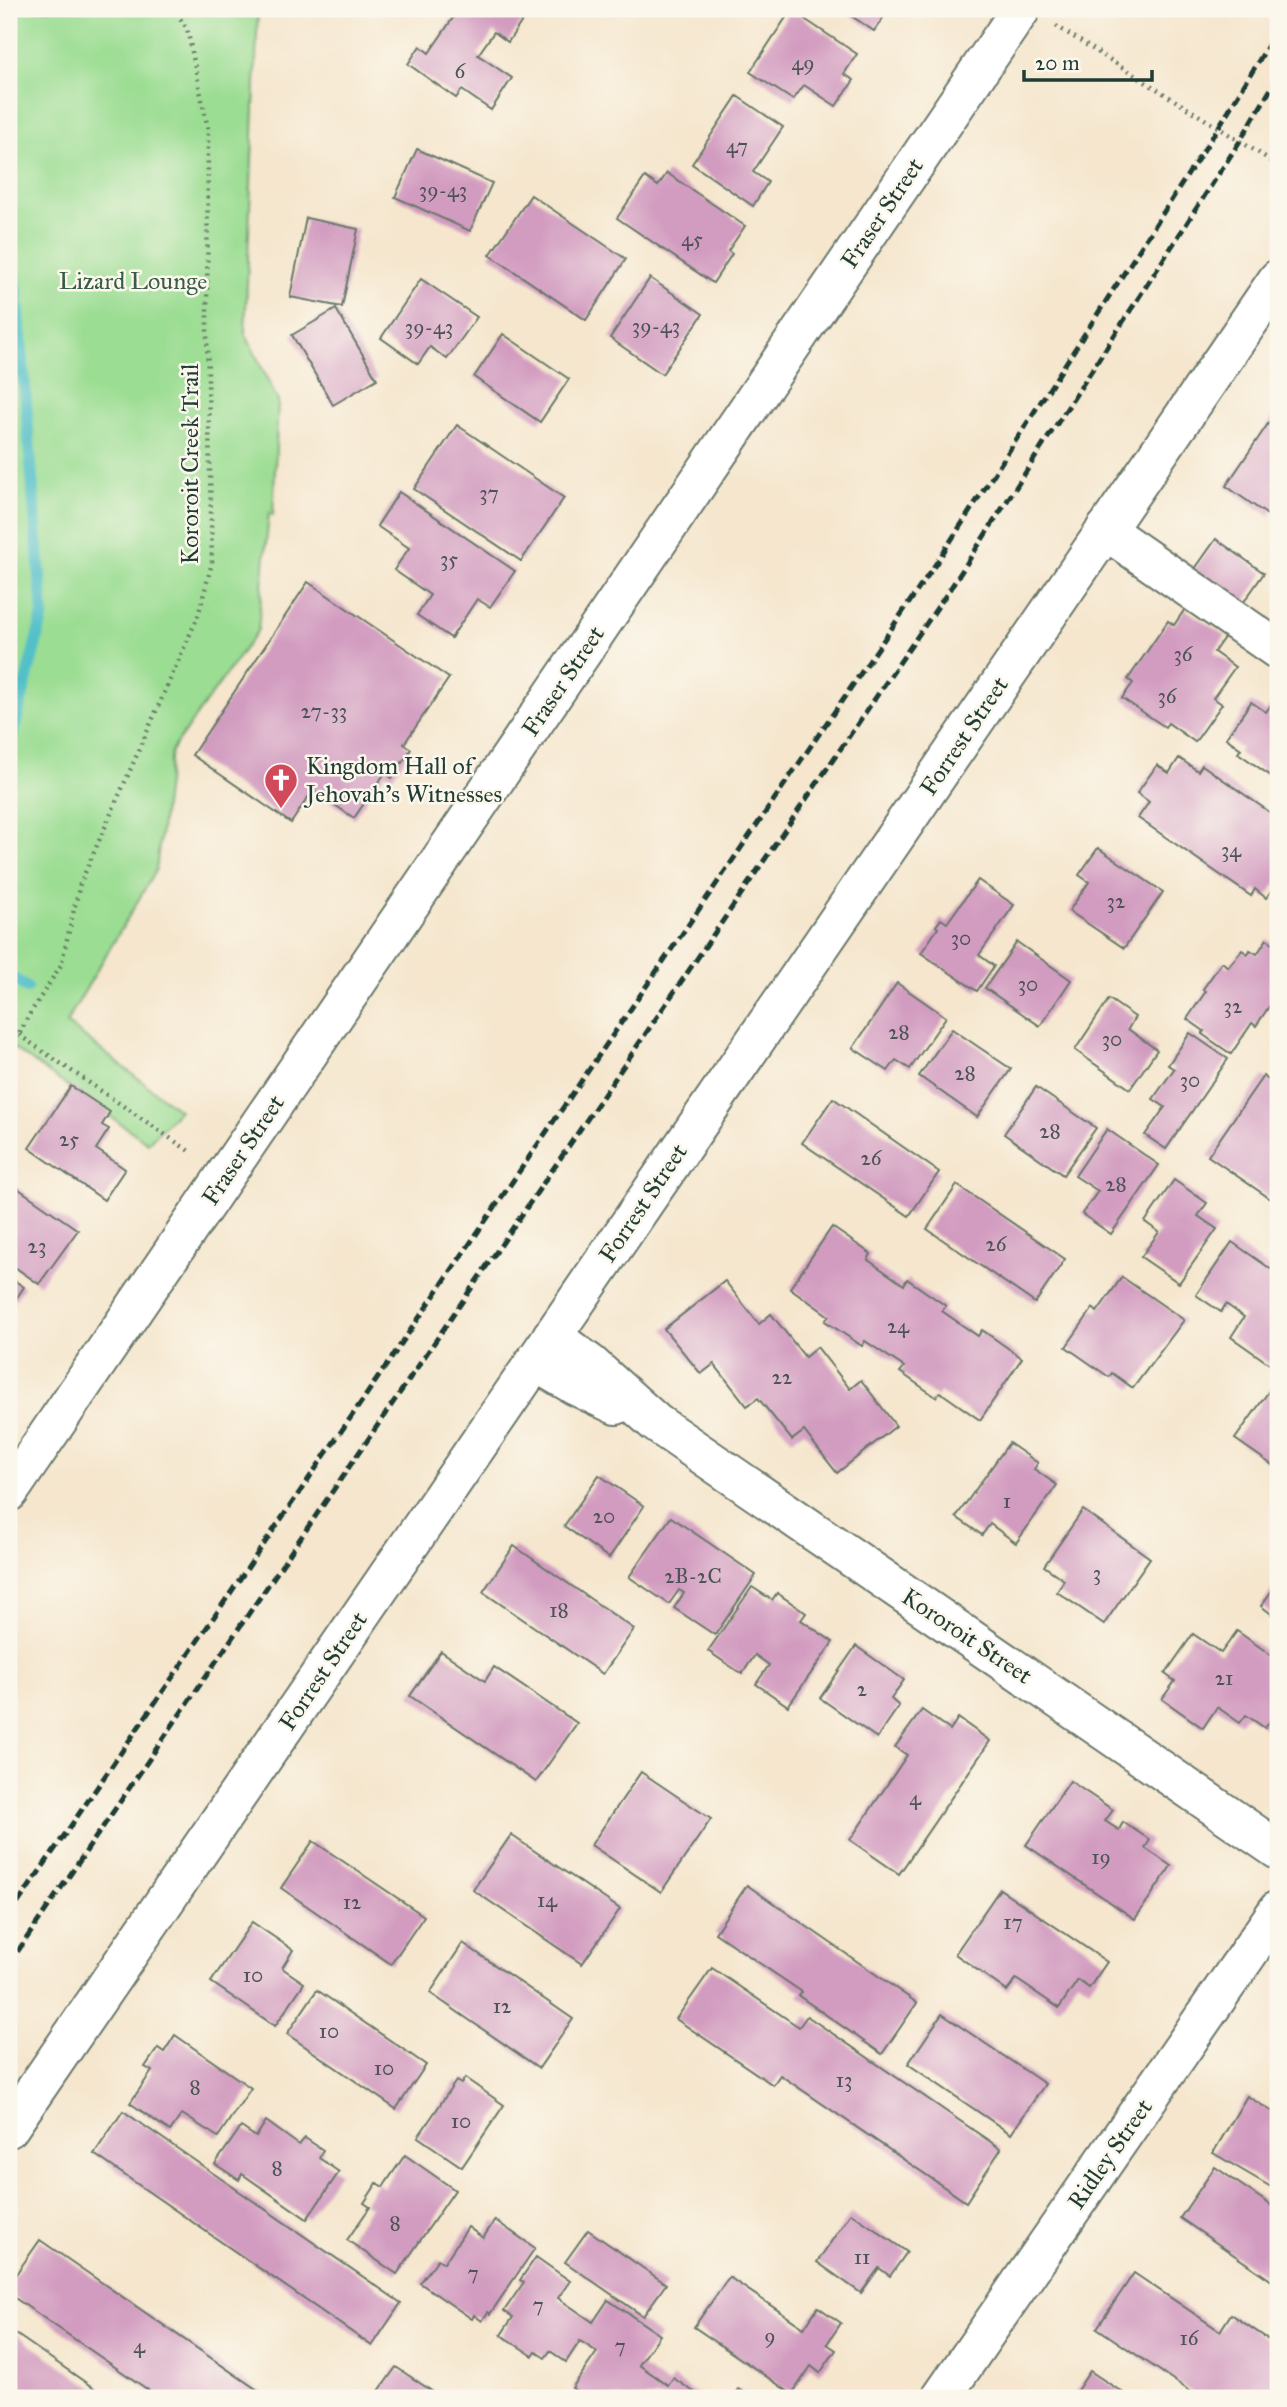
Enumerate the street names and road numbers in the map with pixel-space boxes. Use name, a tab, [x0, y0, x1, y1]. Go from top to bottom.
street label: Fraser Street	[834, 152, 930, 274]
street label: Kororoit Creek Trail	[175, 363, 205, 564]
street label: Fraser Street	[515, 620, 611, 742]
street label: Forrest Street	[913, 670, 1015, 801]
street label: Fraser Street	[195, 1089, 291, 1211]
street label: Forrest Street	[592, 1137, 694, 1268]
street label: Kororoit Street	[896, 1581, 1038, 1691]
street label: Forrest Street	[272, 1605, 374, 1736]
street label: Ridley Street	[1061, 2093, 1159, 2215]

